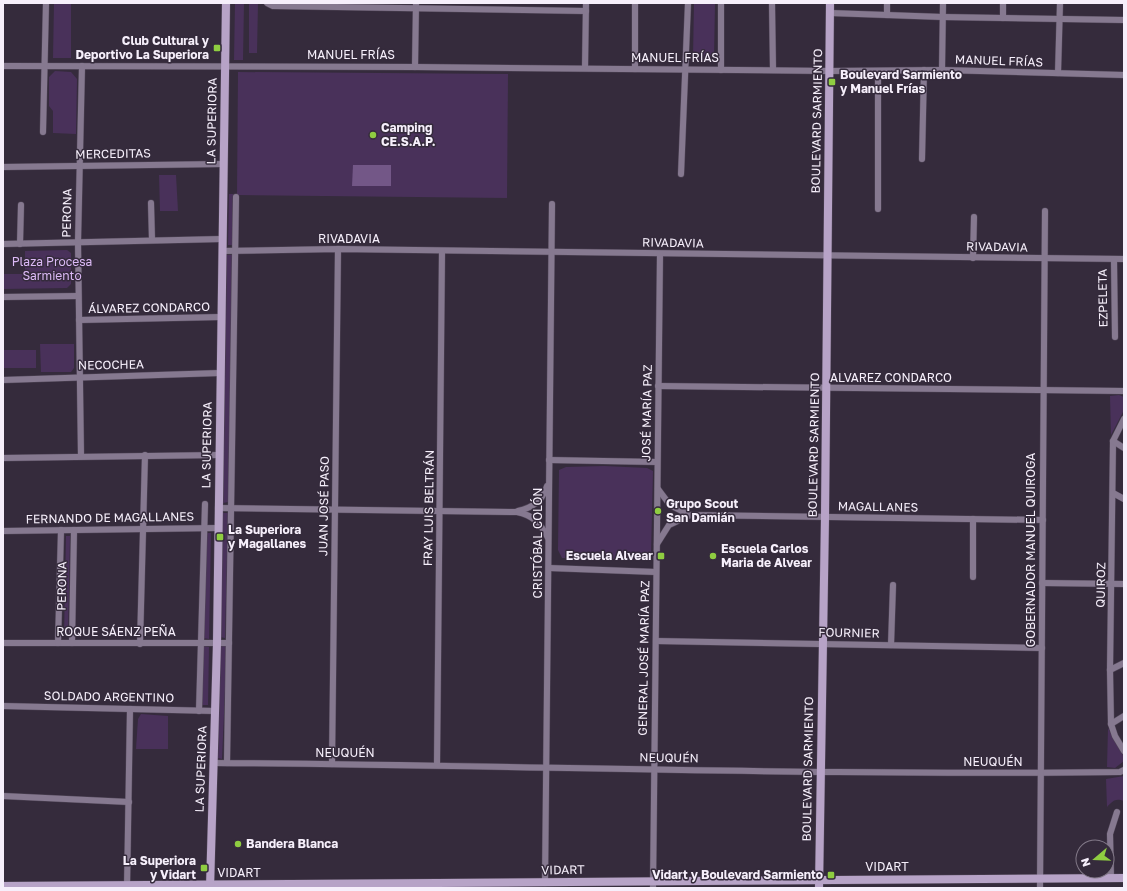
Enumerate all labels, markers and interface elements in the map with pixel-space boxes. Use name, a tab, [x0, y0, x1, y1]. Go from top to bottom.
place label: Club Cultural y Deportivo La Superiora	[75, 33, 210, 62]
marker: Club Cultural y Deportivo La Superiora	[212, 43, 222, 53]
street label: MANUEL FRÍAS	[307, 47, 395, 62]
street label: BOULEVARD SARMIENTO	[808, 48, 825, 194]
street label: MANUEL FRÍAS	[631, 50, 719, 65]
street label: MANUEL FRÍAS	[955, 51, 1044, 70]
place label: Boulevard Sarmiento y Manuel Frías	[840, 67, 962, 96]
street label: LA SUPERIORA	[203, 77, 220, 165]
marker: Boulevard Sarmiento y Manuel Frías	[827, 77, 837, 87]
place label: Camping CE.S.A.P.	[381, 120, 436, 149]
marker: Camping CE.S.A.P.	[368, 130, 378, 140]
street label: MERCEDITAS	[75, 145, 151, 162]
street label: PERONA	[59, 188, 74, 238]
street label: RIVADAVIA	[318, 231, 380, 246]
street label: RIVADAVIA	[642, 234, 704, 251]
street label: RIVADAVIA	[966, 238, 1028, 255]
park label: Plaza Procesa Sarmiento	[12, 254, 92, 283]
street label: EZPELETA	[1094, 269, 1111, 327]
street label: ÁLVAREZ CONDARCO	[88, 299, 210, 316]
street label: NECOCHEA	[78, 356, 144, 373]
street label: JOSÉ MARÍA PAZ	[638, 364, 655, 462]
street label: ALVAREZ CONDARCO	[830, 370, 952, 385]
street label: BOULEVARD SARMIENTO	[805, 372, 822, 518]
street label: LA SUPERIORA	[198, 401, 215, 489]
street label: FRAY LUIS BELTRÁN	[420, 450, 437, 566]
street label: GOBERNADOR MANUEL QUIROGA	[1023, 453, 1038, 647]
street label: JUAN JOSÉ PASO	[315, 456, 332, 556]
street label: CRISTÓBAL COLÓN	[530, 488, 545, 598]
place label: Grupo Scout San Damián	[666, 496, 739, 525]
street label: MAGALLANES	[838, 498, 919, 515]
marker: Grupo Scout San Damián	[653, 506, 663, 516]
street label: FERNANDO DE MAGALLANES	[26, 509, 195, 526]
place label: La Superiora y Magallanes	[228, 522, 307, 551]
marker: La Superiora y Magallanes	[215, 532, 225, 542]
place label: Escuela Carlos Maria de Alvear	[721, 541, 812, 570]
place label: Escuela Alvear	[566, 548, 653, 563]
marker: Escuela Alvear	[656, 551, 666, 561]
marker: Escuela Carlos Maria de Alvear	[708, 551, 718, 561]
street label: PERONA	[54, 561, 69, 611]
street label: QUIROZ	[1093, 562, 1108, 608]
street label: GENERAL JOSÉ MARÍA PAZ	[635, 580, 652, 736]
street label: ROQUE SÁENZ PEÑA	[56, 624, 176, 639]
street label: FOURNIER	[818, 624, 880, 641]
street label: SOLDADO ARGENTINO	[44, 688, 174, 705]
street label: BOULEVARD SARMIENTO	[799, 696, 816, 842]
street label: LA SUPERIORA	[191, 725, 210, 813]
street label: NEUQUÉN	[315, 745, 375, 760]
street label: NEUQUÉN	[639, 749, 699, 766]
street label: NEUQUÉN	[963, 754, 1023, 769]
place label: Bandera Blanca	[246, 836, 338, 851]
marker: Bandera Blanca	[233, 839, 243, 849]
north arrow	[1075, 839, 1115, 879]
place label: La Superiora y Vidart	[123, 853, 196, 882]
text: N	[1078, 856, 1093, 868]
street label: VIDART	[865, 859, 909, 874]
street label: VIDART	[541, 862, 585, 877]
marker: La Superiora y Vidart	[199, 863, 209, 873]
street label: VIDART	[217, 865, 261, 880]
place label: Vidart y Boulevard Sarmiento	[652, 867, 823, 882]
marker: Vidart y Boulevard Sarmiento	[826, 870, 836, 880]

